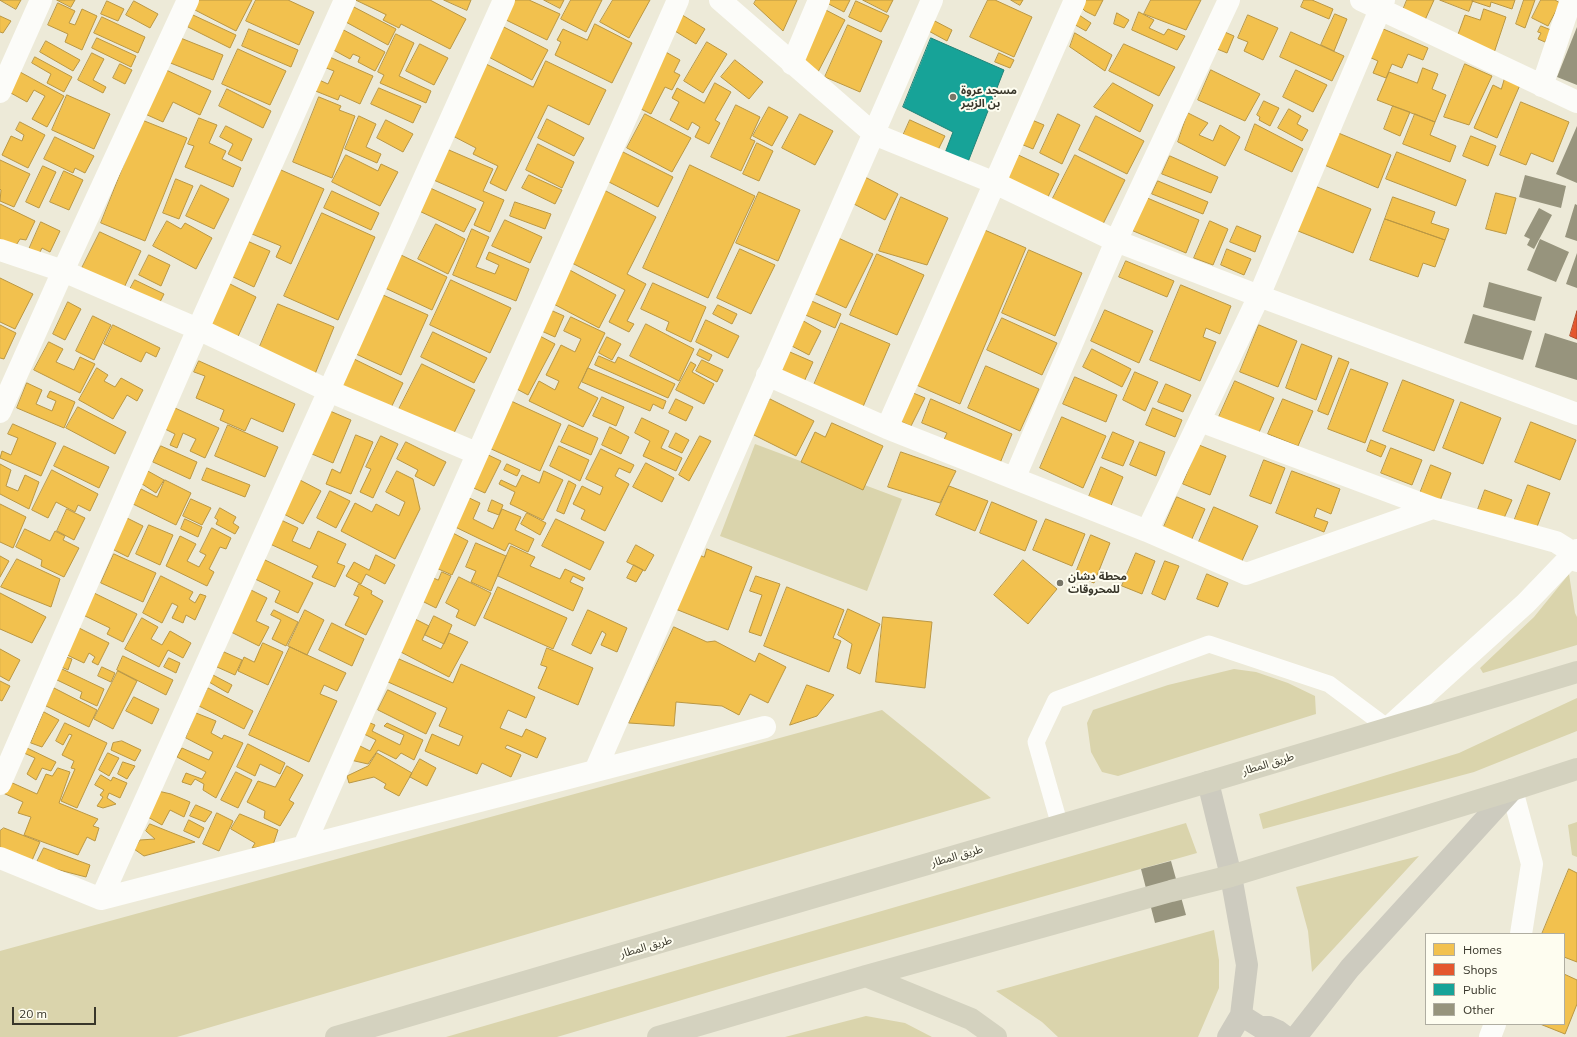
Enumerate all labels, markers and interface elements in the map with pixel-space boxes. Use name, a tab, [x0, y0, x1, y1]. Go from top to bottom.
place label: مسجد عروة بن الزبير	[961, 84, 1017, 110]
marker: مسجد عروة بن الزبير	[948, 92, 958, 102]
place label: محطة دشان للمحروقات	[1068, 570, 1127, 596]
marker: محطة دشان للمحروقات	[1055, 578, 1065, 588]
street label: طريق المطار	[1241, 750, 1295, 778]
street label: طريق المطار	[930, 842, 984, 870]
street label: طريق المطار	[619, 933, 673, 961]
legend	[1425, 933, 1565, 1025]
text: Homes	[1463, 942, 1502, 957]
text: Shops	[1463, 962, 1498, 977]
text: Public	[1463, 982, 1497, 997]
scale bar	[14, 999, 98, 1025]
text: Other	[1463, 1002, 1494, 1017]
text: 20 m	[19, 1006, 47, 1021]

